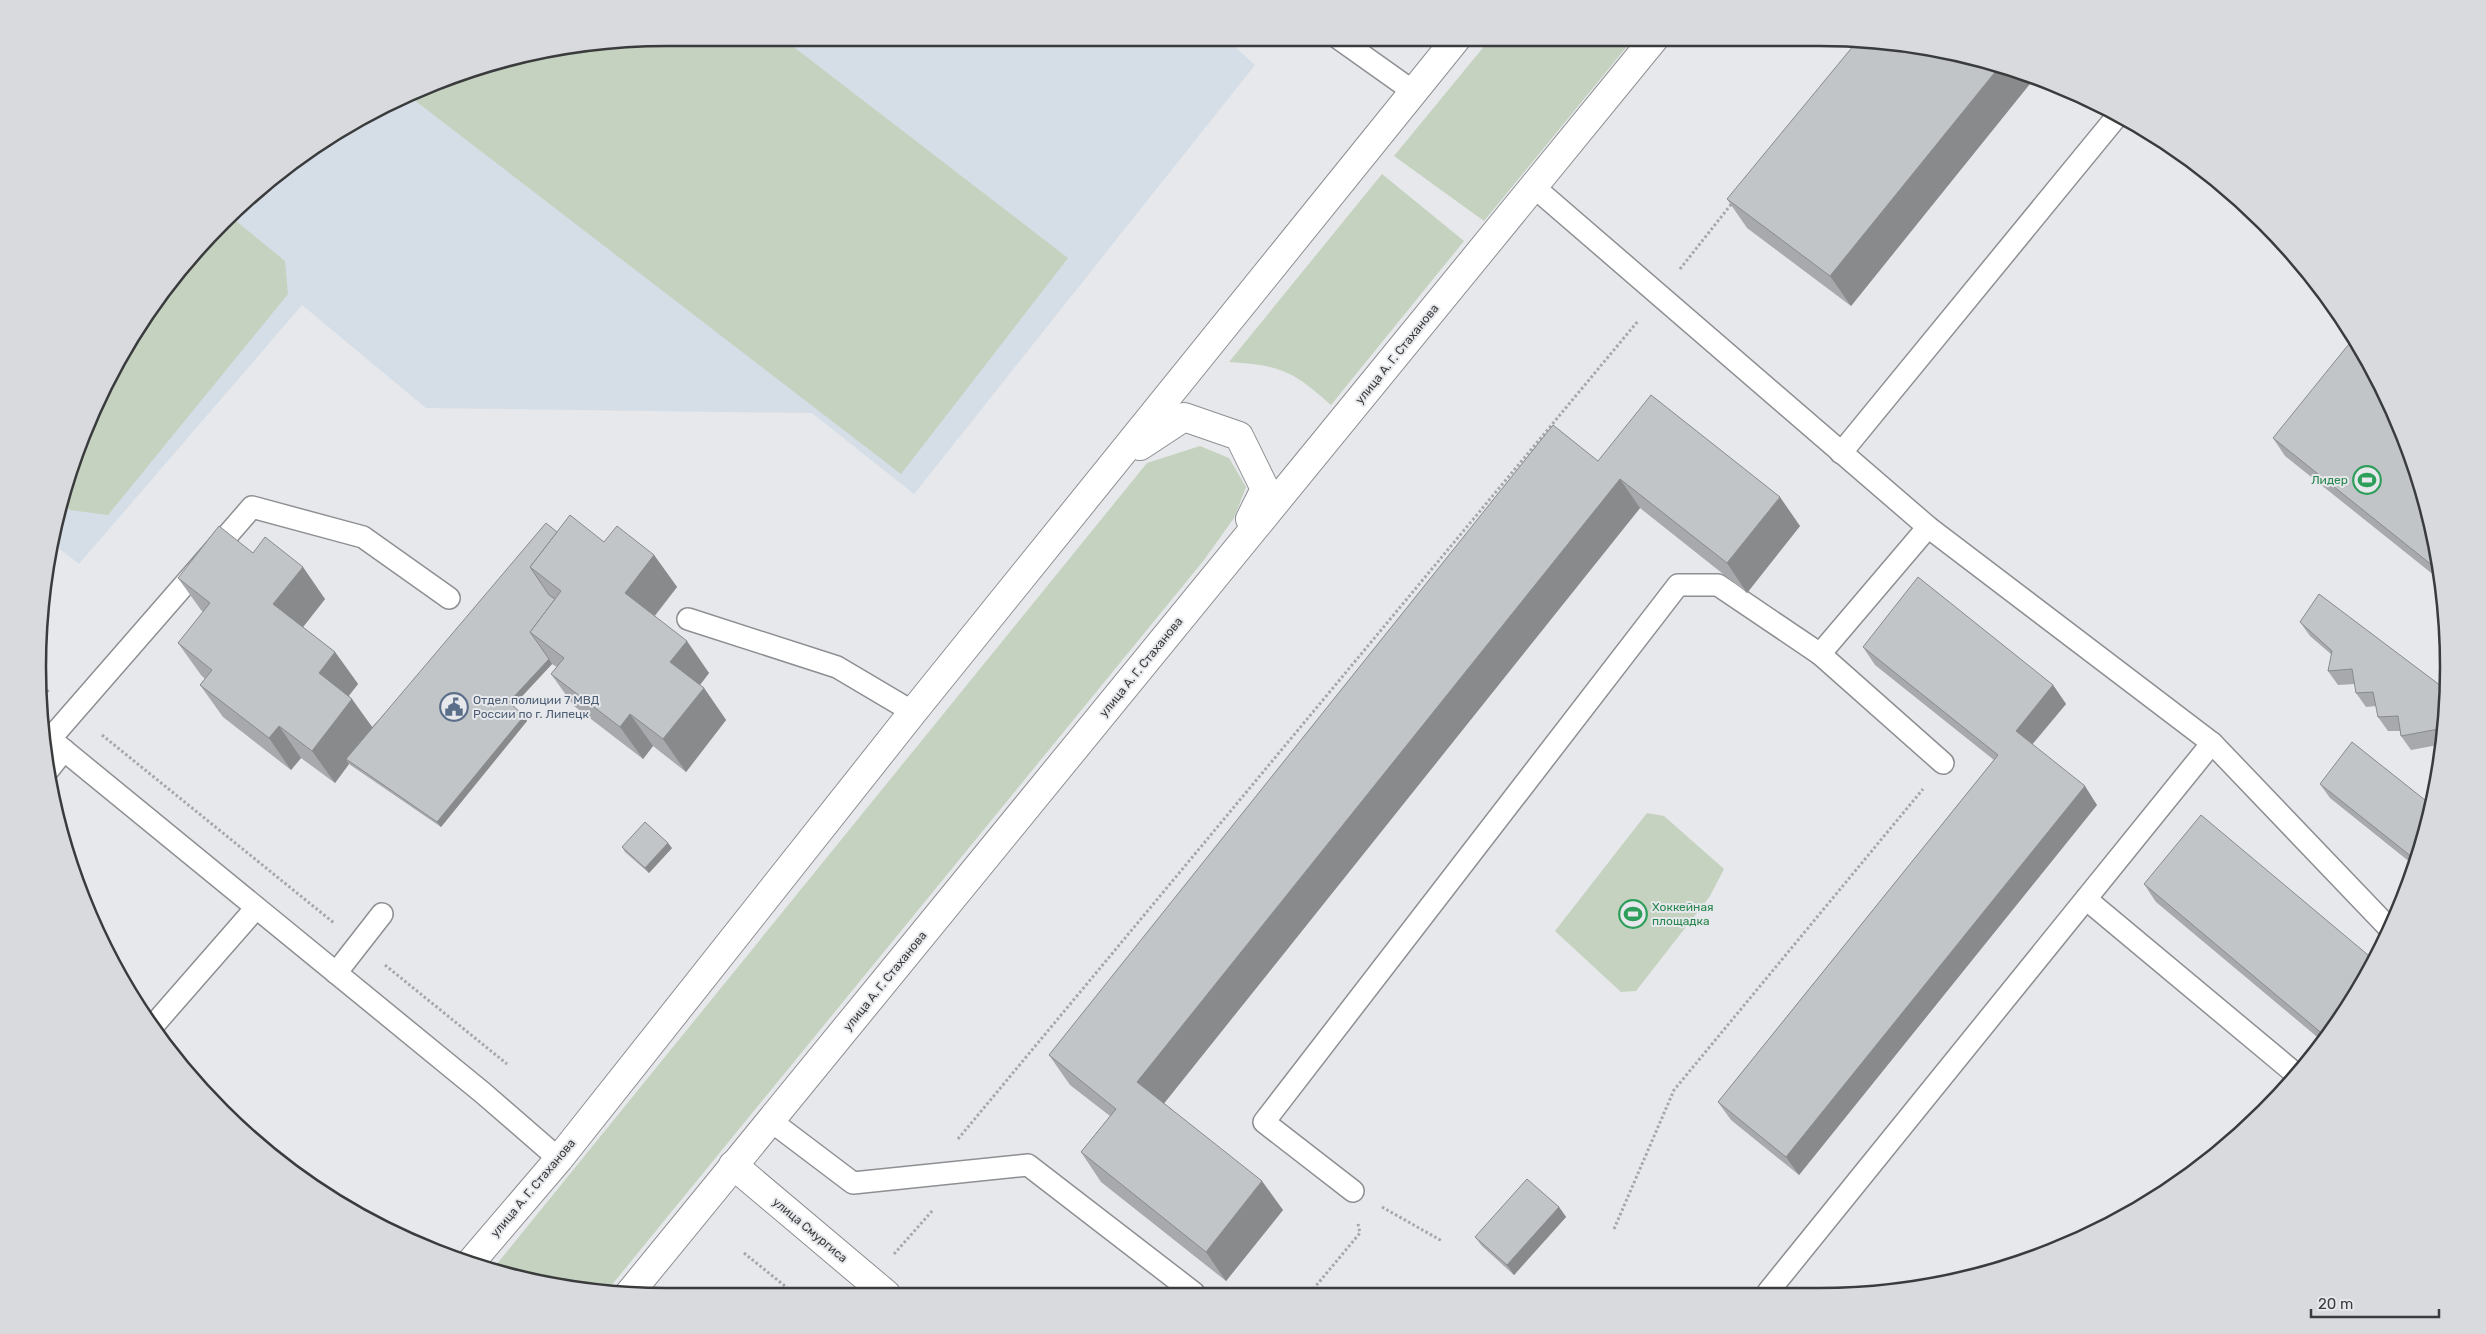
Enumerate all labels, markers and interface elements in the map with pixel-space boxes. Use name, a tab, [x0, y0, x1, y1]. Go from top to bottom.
street label: улица А. Г. Стаханова	[1353, 301, 1441, 407]
sports icon: Лидер	[2352, 465, 2382, 495]
place label: Лидер	[2311, 473, 2348, 487]
street label: улица А. Г. Стаханова	[1097, 614, 1185, 720]
public building icon: Отдел полиции 7 МВД России по г. Липецк	[439, 692, 469, 722]
place label: Отдел полиции 7 МВД России по г. Липецк	[473, 693, 600, 721]
sports icon: Хоккейная площадка	[1618, 899, 1648, 929]
place label: Хоккейная площадка	[1652, 900, 1714, 928]
street label: улица А. Г. Стаханова	[841, 928, 929, 1034]
street label: улица А. Г. Стаханова	[488, 1136, 578, 1240]
street label: улица Смургиса	[770, 1195, 850, 1265]
scale bar	[2311, 1286, 2438, 1318]
text: 20 m	[2318, 1295, 2353, 1313]

